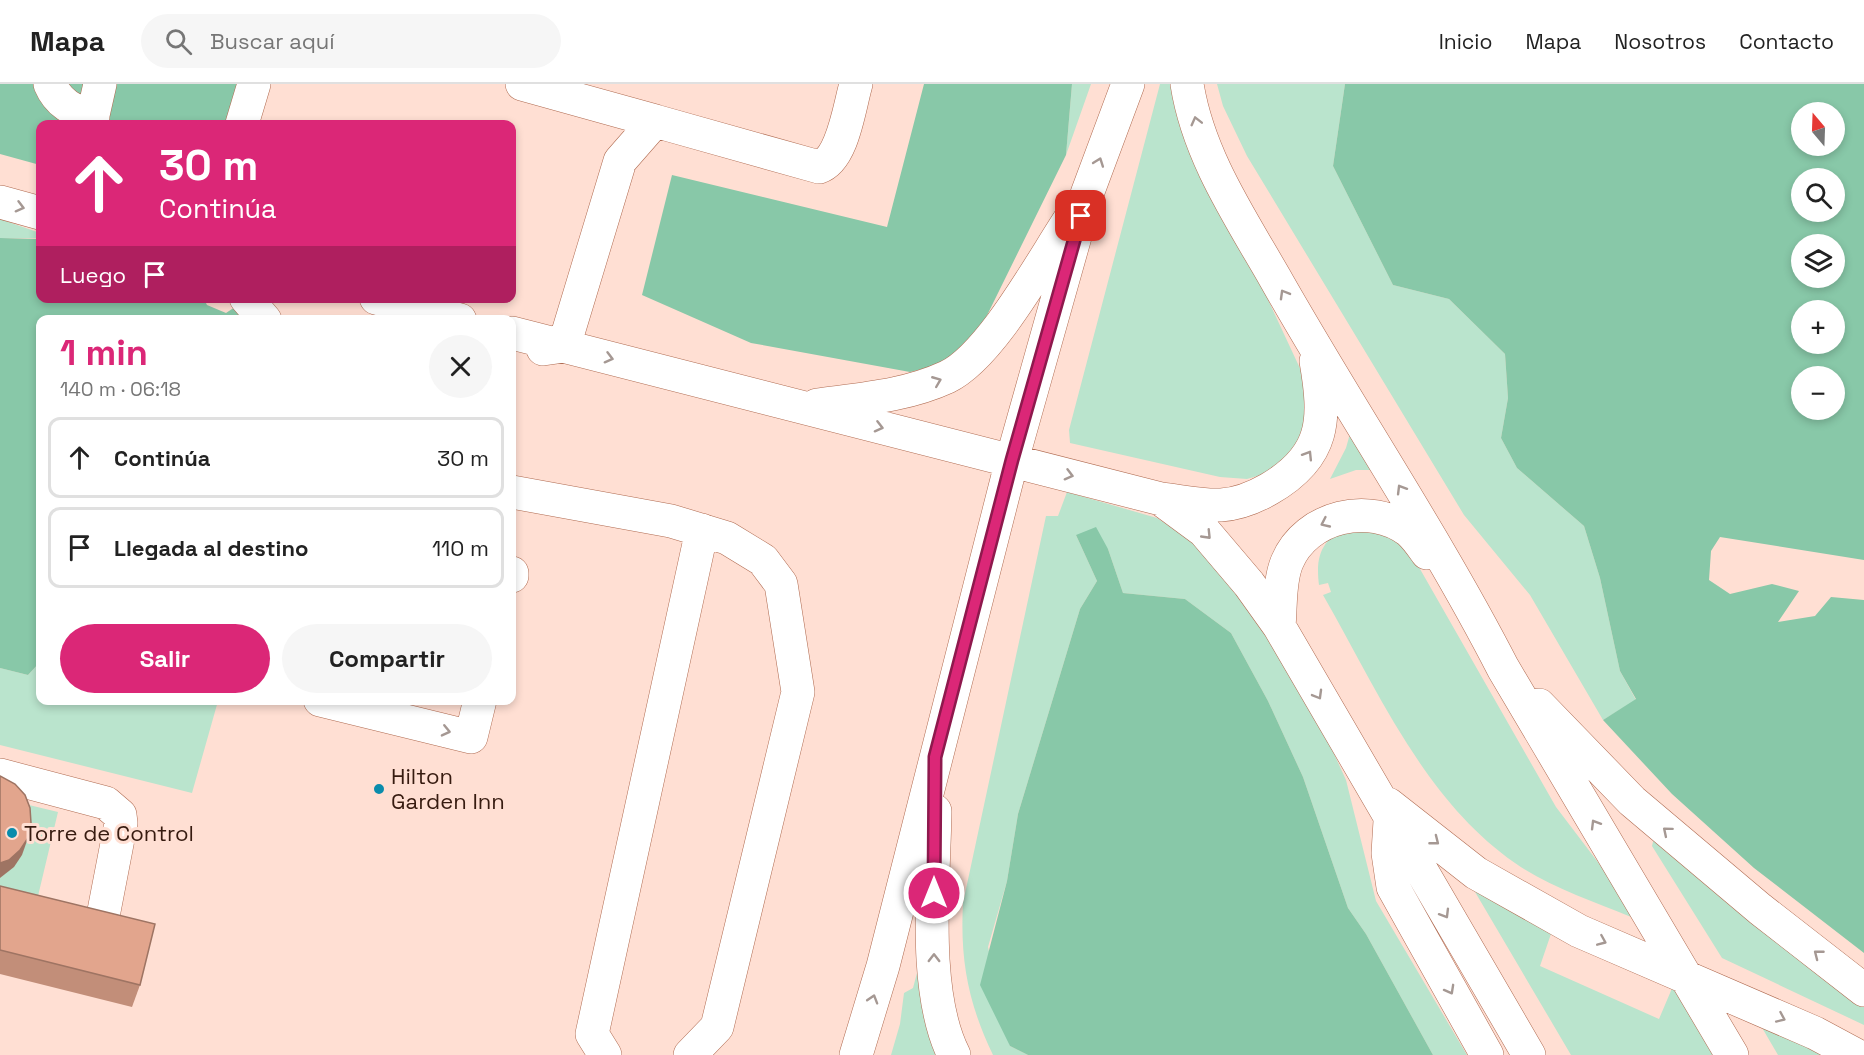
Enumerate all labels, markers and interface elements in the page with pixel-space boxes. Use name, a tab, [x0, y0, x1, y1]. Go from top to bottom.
search box	[141, 14, 561, 68]
text: Mapa	[30, 23, 105, 59]
icon: search	[162, 25, 195, 58]
text: Buscar aquí	[210, 27, 335, 55]
text: Inicio	[1439, 28, 1493, 55]
text: Mapa	[1526, 28, 1581, 55]
text: Nosotros	[1614, 28, 1706, 55]
text: Contacto	[1739, 28, 1834, 55]
north arrow	[1791, 102, 1845, 156]
map controls	[1791, 102, 1845, 420]
one-way arrow	[1190, 116, 1203, 126]
text: 30 m	[159, 139, 258, 192]
icon: ahead	[60, 144, 138, 222]
one-way arrow	[1092, 157, 1104, 168]
button: search	[1791, 168, 1845, 222]
pin	[1055, 190, 1106, 241]
text: Continúa	[159, 191, 277, 226]
icon: arrive	[1064, 199, 1097, 232]
one-way arrow	[15, 200, 25, 213]
button: layers	[1791, 234, 1845, 288]
icon: arrive	[138, 258, 171, 291]
text: Luego	[60, 261, 126, 289]
one-way arrow	[1280, 290, 1291, 300]
button: +	[1791, 300, 1845, 354]
text: 1 min	[60, 330, 148, 376]
button: close	[429, 335, 492, 398]
one-way arrow	[603, 351, 614, 363]
button: −	[1791, 366, 1845, 420]
text: 140 m · 06:18	[60, 376, 181, 402]
one-way arrow	[931, 376, 942, 388]
one-way arrow	[874, 420, 884, 433]
icon: ahead	[63, 441, 96, 474]
text: Continúa	[114, 444, 210, 472]
text: 30 m	[437, 444, 489, 472]
one-way arrow	[1300, 451, 1312, 461]
one-way arrow	[1064, 468, 1074, 481]
one-way arrow	[1396, 485, 1408, 495]
one-way arrow	[1321, 516, 1332, 528]
one-way arrow	[1200, 528, 1211, 538]
icon: arrive	[63, 531, 96, 564]
text: Llegada al destino	[114, 534, 308, 562]
text: 110 m	[432, 534, 489, 562]
button: Salir	[60, 624, 270, 693]
button: Compartir	[282, 624, 492, 693]
one-way arrow	[1311, 689, 1322, 699]
one-way arrow	[441, 724, 451, 737]
place label: Hilton Garden Inn	[391, 762, 505, 815]
marker: Hilton Garden Inn	[372, 782, 386, 796]
place label: Torre de Control	[24, 819, 194, 847]
one-way arrow	[1591, 820, 1602, 830]
marker: Torre de Control	[5, 826, 19, 840]
one-way arrow	[1663, 827, 1674, 838]
one-way arrow	[1429, 833, 1440, 844]
position arrow	[902, 861, 966, 925]
one-way arrow	[1438, 908, 1450, 918]
one-way arrow	[1596, 934, 1607, 946]
one-way arrow	[1814, 951, 1825, 962]
one-way arrow	[928, 953, 940, 962]
one-way arrow	[1443, 984, 1454, 994]
one-way arrow	[866, 994, 878, 1005]
one-way arrow	[1774, 1011, 1785, 1023]

